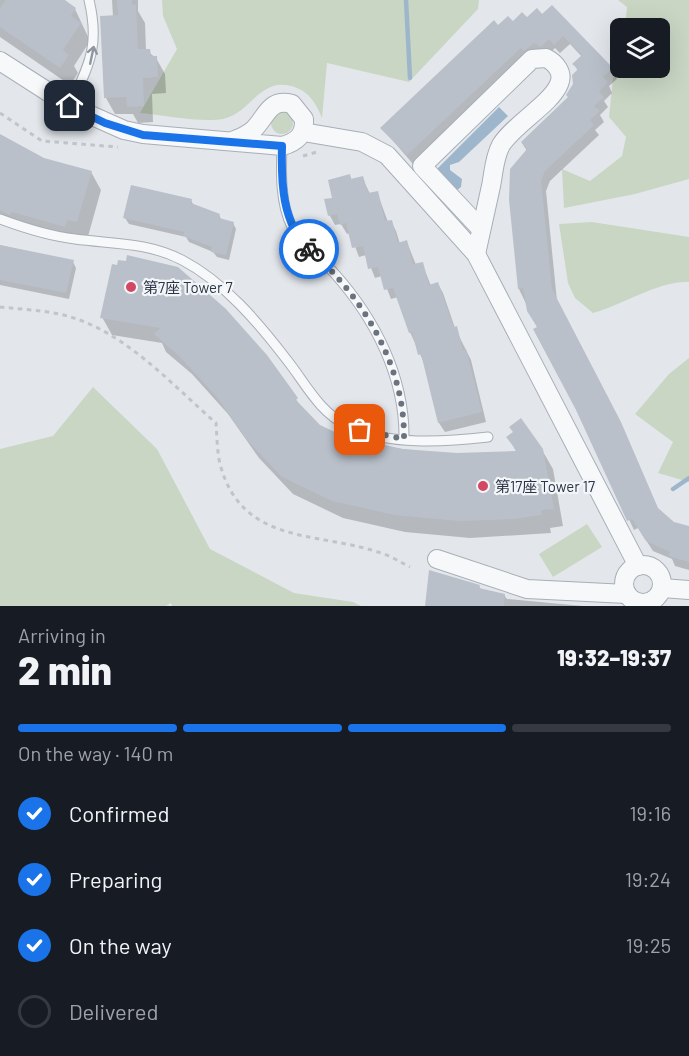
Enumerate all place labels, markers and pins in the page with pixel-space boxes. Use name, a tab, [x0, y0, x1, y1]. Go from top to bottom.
pin	[44, 80, 95, 131]
place label: 第7座 Tower 7	[143, 278, 233, 296]
marker: 第7座 Tower 7	[124, 280, 138, 294]
pin	[334, 404, 385, 455]
place label: 第17座 Tower 17	[495, 477, 595, 495]
marker: 第17座 Tower 17	[476, 479, 490, 493]

